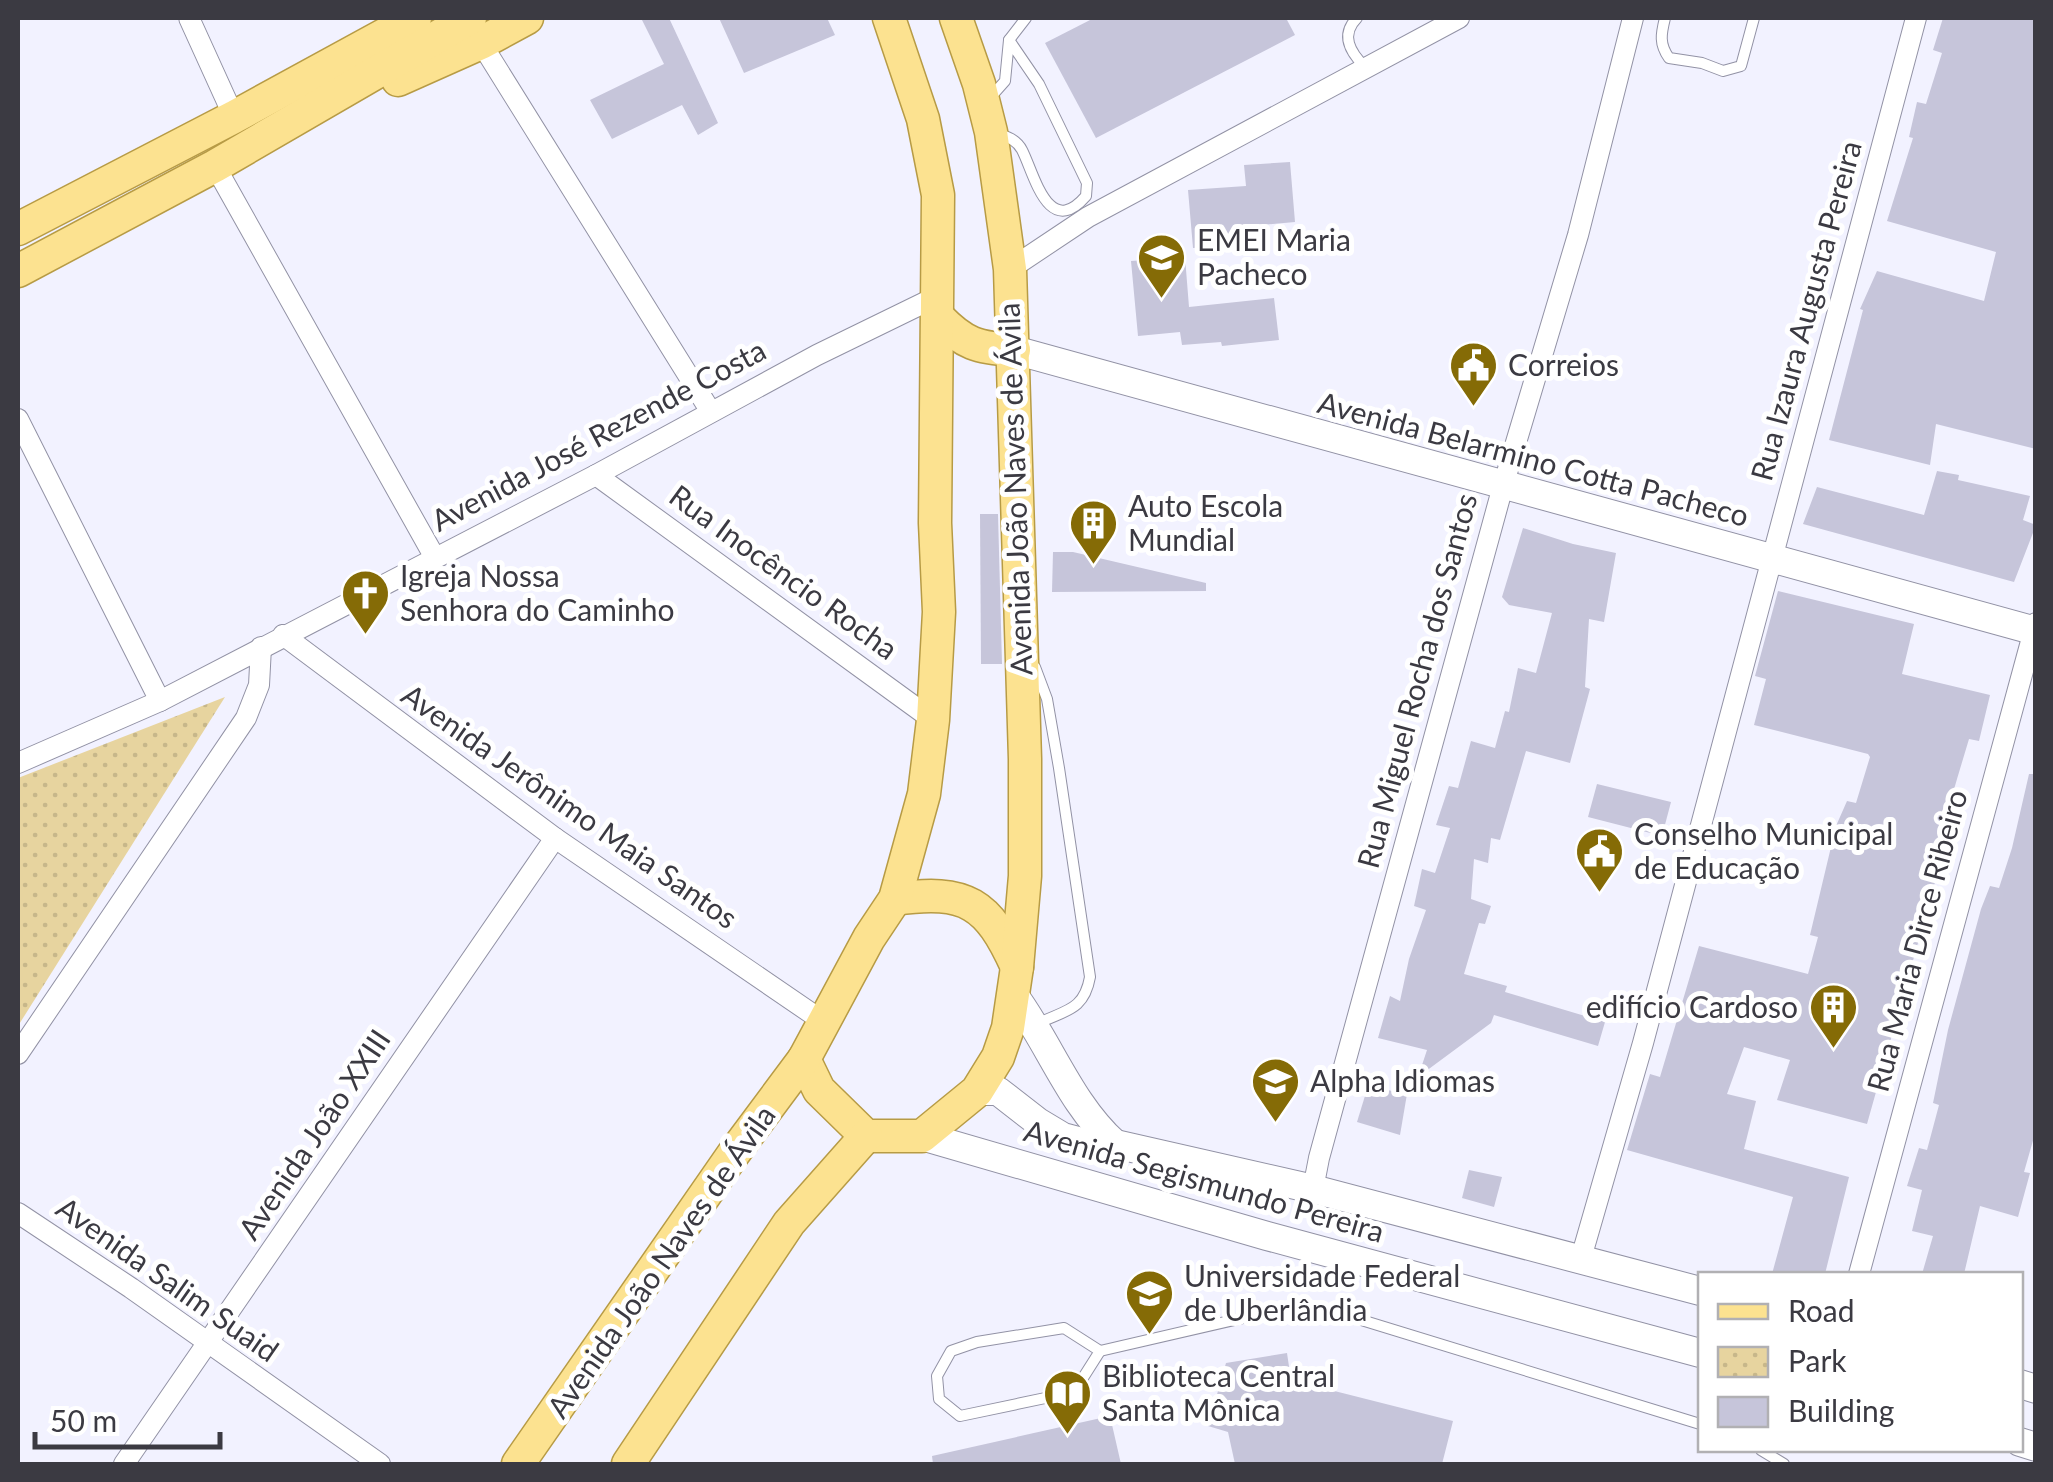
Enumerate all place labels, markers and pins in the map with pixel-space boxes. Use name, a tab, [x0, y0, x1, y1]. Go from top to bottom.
place label: EMEI Maria Pacheco	[1197, 221, 1351, 291]
school or university icon: EMEI Maria Pacheco	[1136, 232, 1188, 300]
public building icon: Correios	[1447, 340, 1499, 408]
place label: Correios	[1508, 346, 1619, 382]
place label: Auto Escola Mundial	[1128, 487, 1283, 557]
building icon: Auto Escola Mundial	[1067, 498, 1119, 566]
place label: Igreja Nossa Senhora do Caminho	[400, 557, 675, 627]
church icon: Igreja Nossa Senhora do Caminho	[339, 568, 391, 636]
place label: Conselho Municipal de Educação	[1634, 815, 1893, 885]
public building icon: Conselho Municipal de Educação	[1573, 826, 1625, 894]
building icon: edifício Cardoso	[1807, 982, 1859, 1050]
place label: edifício Cardoso	[1586, 988, 1798, 1024]
school or university icon: Alpha Idiomas	[1249, 1056, 1301, 1124]
place label: Alpha Idiomas	[1310, 1062, 1495, 1098]
place label: Universidade Federal de Uberlândia	[1184, 1257, 1460, 1327]
school or university icon: Universidade Federal de Uberlândia	[1123, 1268, 1175, 1336]
place label: Biblioteca Central Santa Mônica	[1102, 1357, 1335, 1427]
library icon: Biblioteca Central Santa Mônica	[1041, 1368, 1093, 1436]

